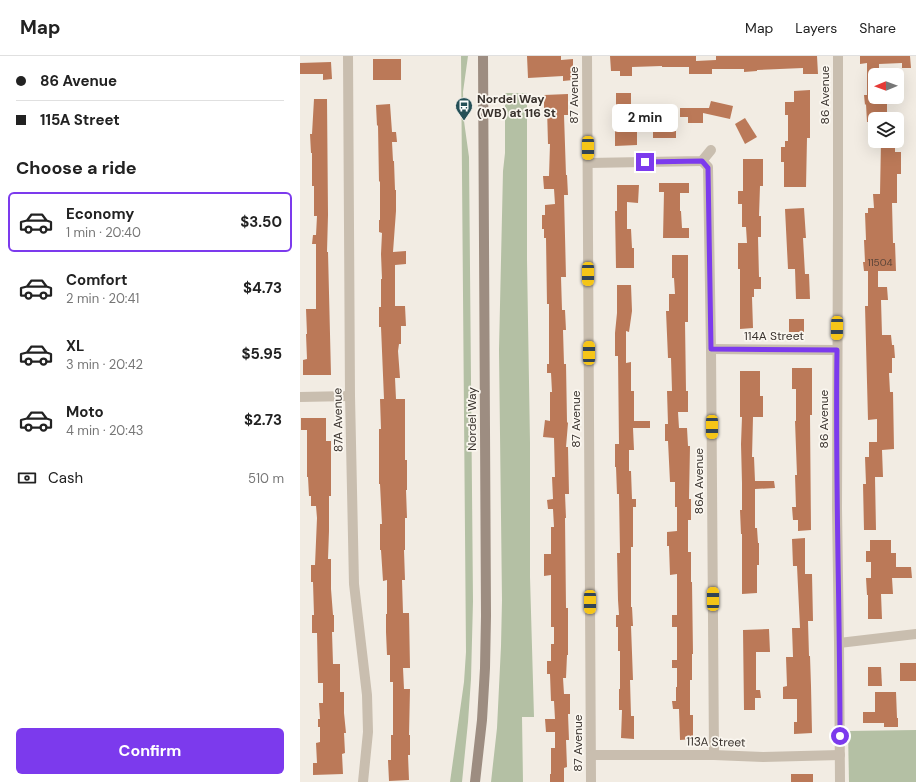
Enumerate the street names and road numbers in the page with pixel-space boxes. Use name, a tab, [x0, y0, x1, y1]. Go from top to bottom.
street label: 86 Avenue	[817, 65, 833, 124]
street label: 87 Avenue	[566, 66, 582, 124]
street label: 114A Street	[744, 328, 804, 344]
street label: Nordel Way	[464, 387, 480, 451]
street label: 87A Avenue	[329, 388, 347, 452]
street label: 86 Avenue	[816, 389, 832, 448]
street label: 87 Avenue	[568, 390, 584, 448]
street label: 86A Avenue	[691, 448, 707, 514]
street label: 87 Avenue	[570, 714, 586, 772]
street label: 113A Street	[686, 733, 746, 751]

